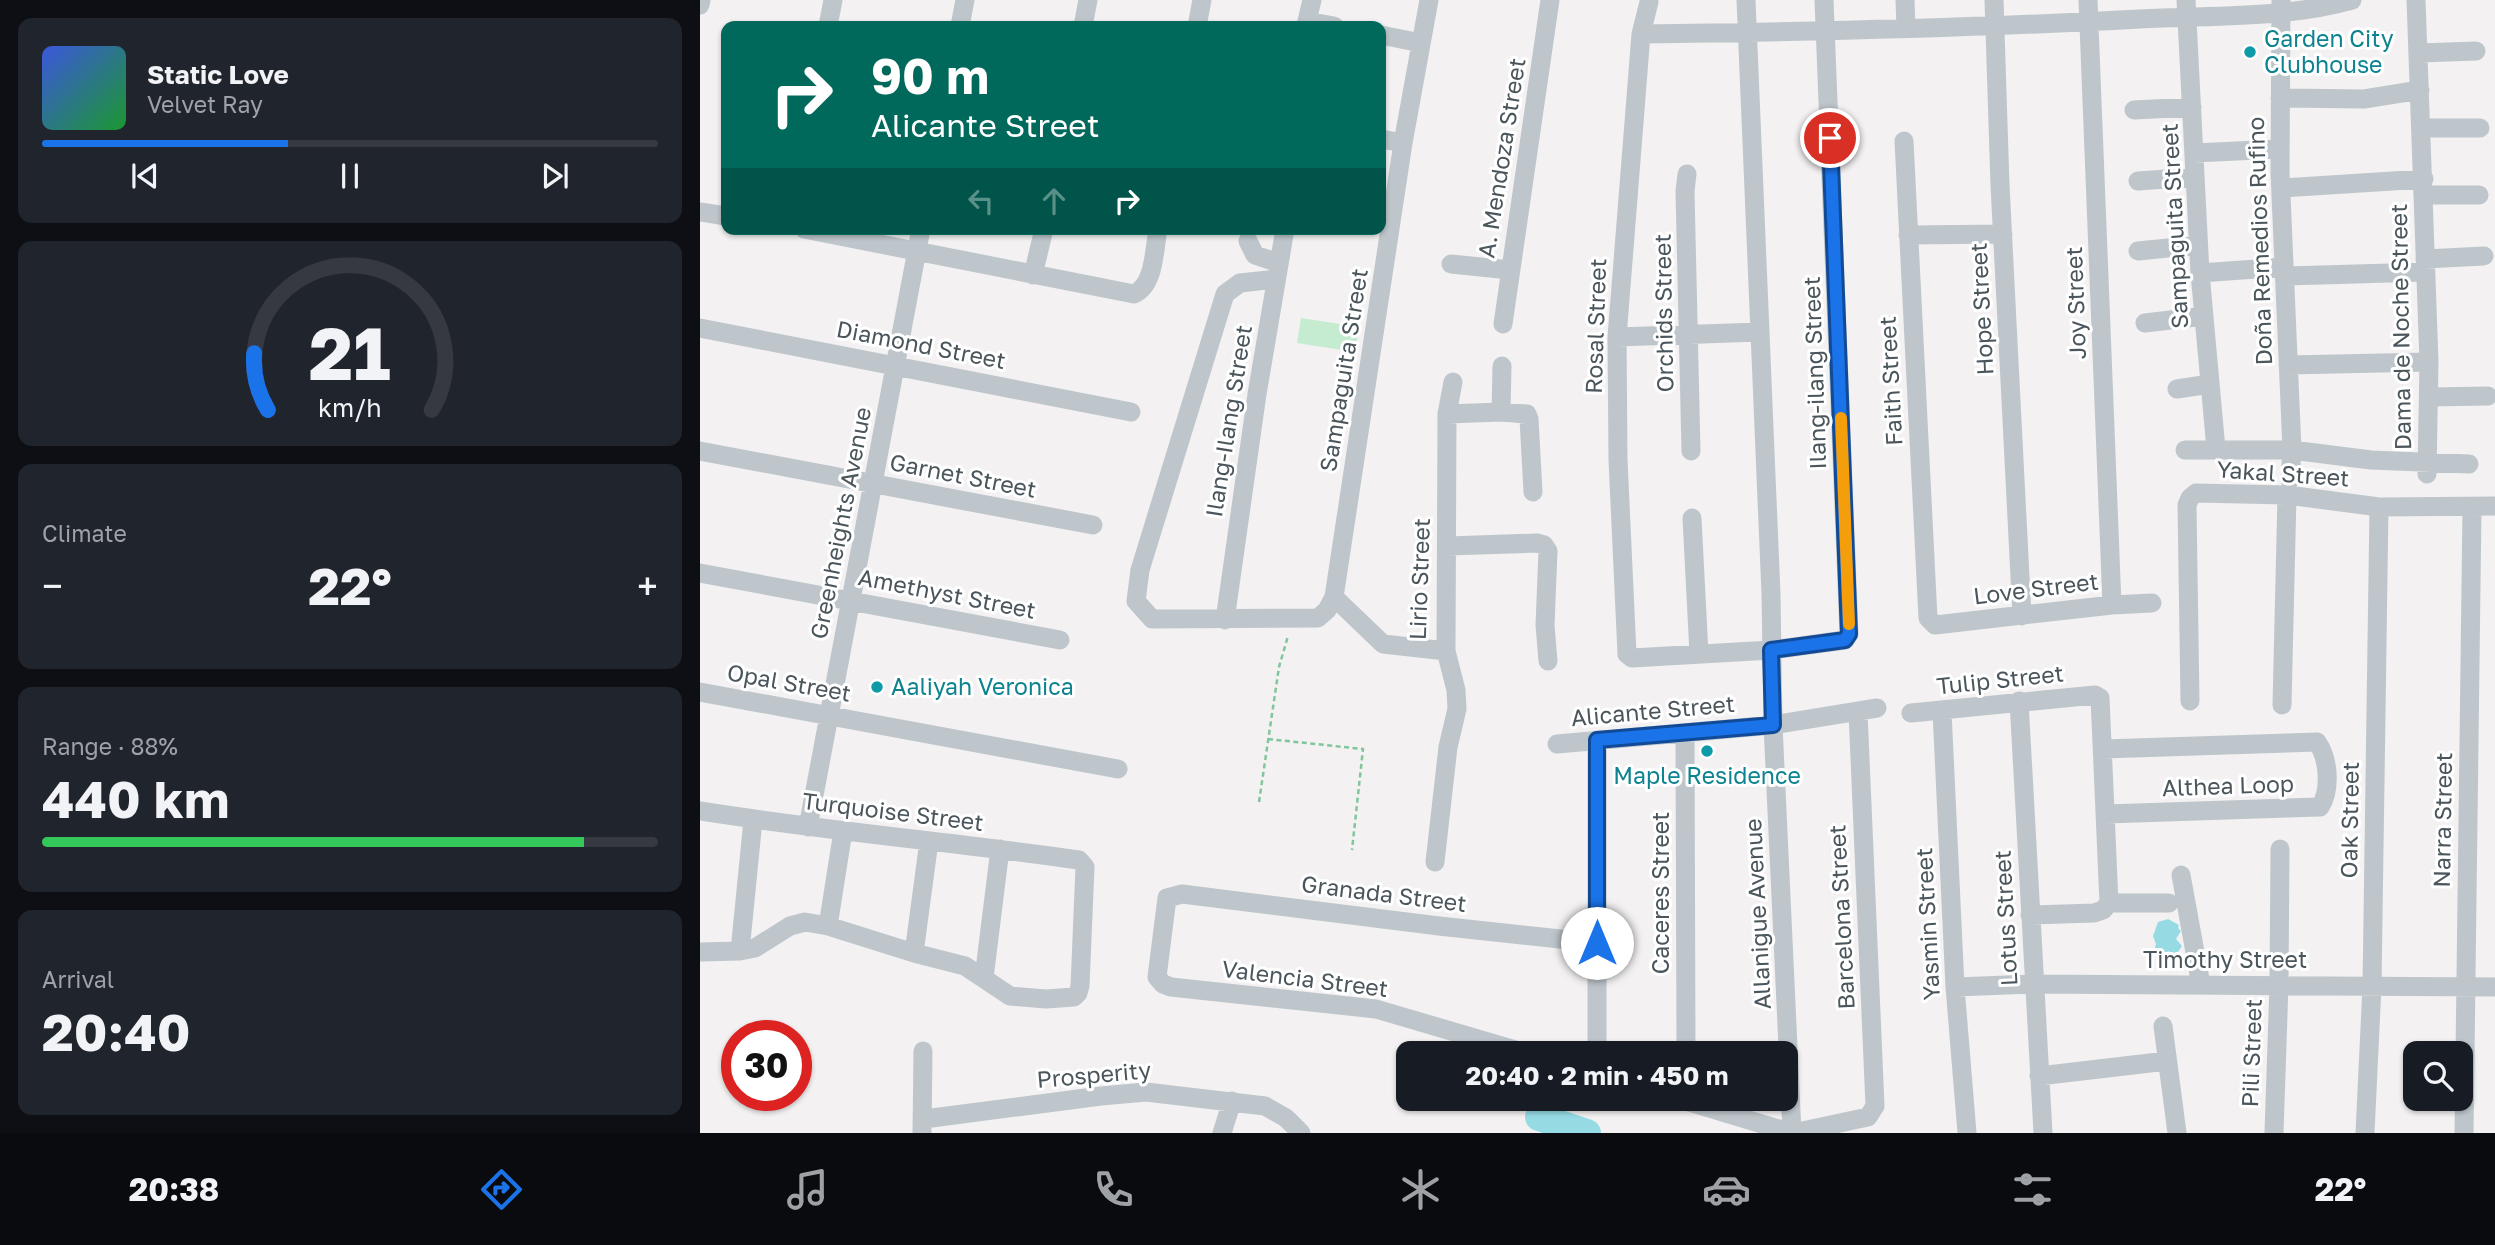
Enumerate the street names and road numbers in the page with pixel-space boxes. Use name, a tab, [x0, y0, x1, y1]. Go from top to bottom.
street label: A. Mendoza Street	[1471, 56, 1531, 260]
street label: Doña Remedios Rufino	[2241, 116, 2277, 366]
street label: Sampaguita Street	[2155, 123, 2193, 329]
street label: Dama de Noche Street	[2384, 204, 2416, 451]
street label: Orchids Street	[1648, 233, 1678, 393]
street label: Hope Street	[1964, 242, 1998, 376]
street label: Joy Street	[2059, 246, 2091, 360]
street label: Rosal Street	[1579, 258, 1611, 394]
street label: Sampaguita Street	[1313, 266, 1373, 474]
street label: Ilang-ilang Street	[1797, 276, 1831, 470]
street label: Diamond Street	[834, 314, 1008, 374]
street label: Faith Street	[1873, 316, 1907, 446]
street label: Ilang-Ilang Street	[1199, 323, 1257, 519]
street label: Greenheights Avenue	[804, 404, 876, 641]
street label: Garnet Street	[888, 447, 1039, 503]
street label: Yakal Street	[2216, 454, 2350, 492]
street label: Lirio Street	[1403, 517, 1435, 640]
street label: Amethyst Street	[856, 562, 1038, 624]
street label: Love Street	[1972, 566, 2100, 610]
street label: Opal Street	[725, 657, 853, 707]
street label: Tulip Street	[1935, 658, 2065, 700]
street label: Alicante Street	[1570, 689, 1736, 731]
street label: Narra Street	[2427, 752, 2457, 888]
street label: Oak Street	[2334, 761, 2364, 879]
street label: Althea Loop	[2162, 769, 2294, 801]
street label: Turquoise Street	[801, 786, 985, 836]
street label: Caceres Street	[1646, 812, 1674, 974]
street label: Allanigue Avenue	[1738, 818, 1776, 1010]
street label: Barcelona Street	[1822, 824, 1860, 1010]
street label: Yasmin Street	[1909, 847, 1945, 1001]
street label: Lotus Street	[1987, 849, 2023, 987]
street label: Granada Street	[1300, 869, 1468, 917]
street label: Timothy Street	[2143, 945, 2307, 973]
street label: Valencia Street	[1220, 954, 1390, 1002]
street label: Pili Street	[2235, 998, 2267, 1108]
street label: Prosperity	[1035, 1055, 1153, 1093]

